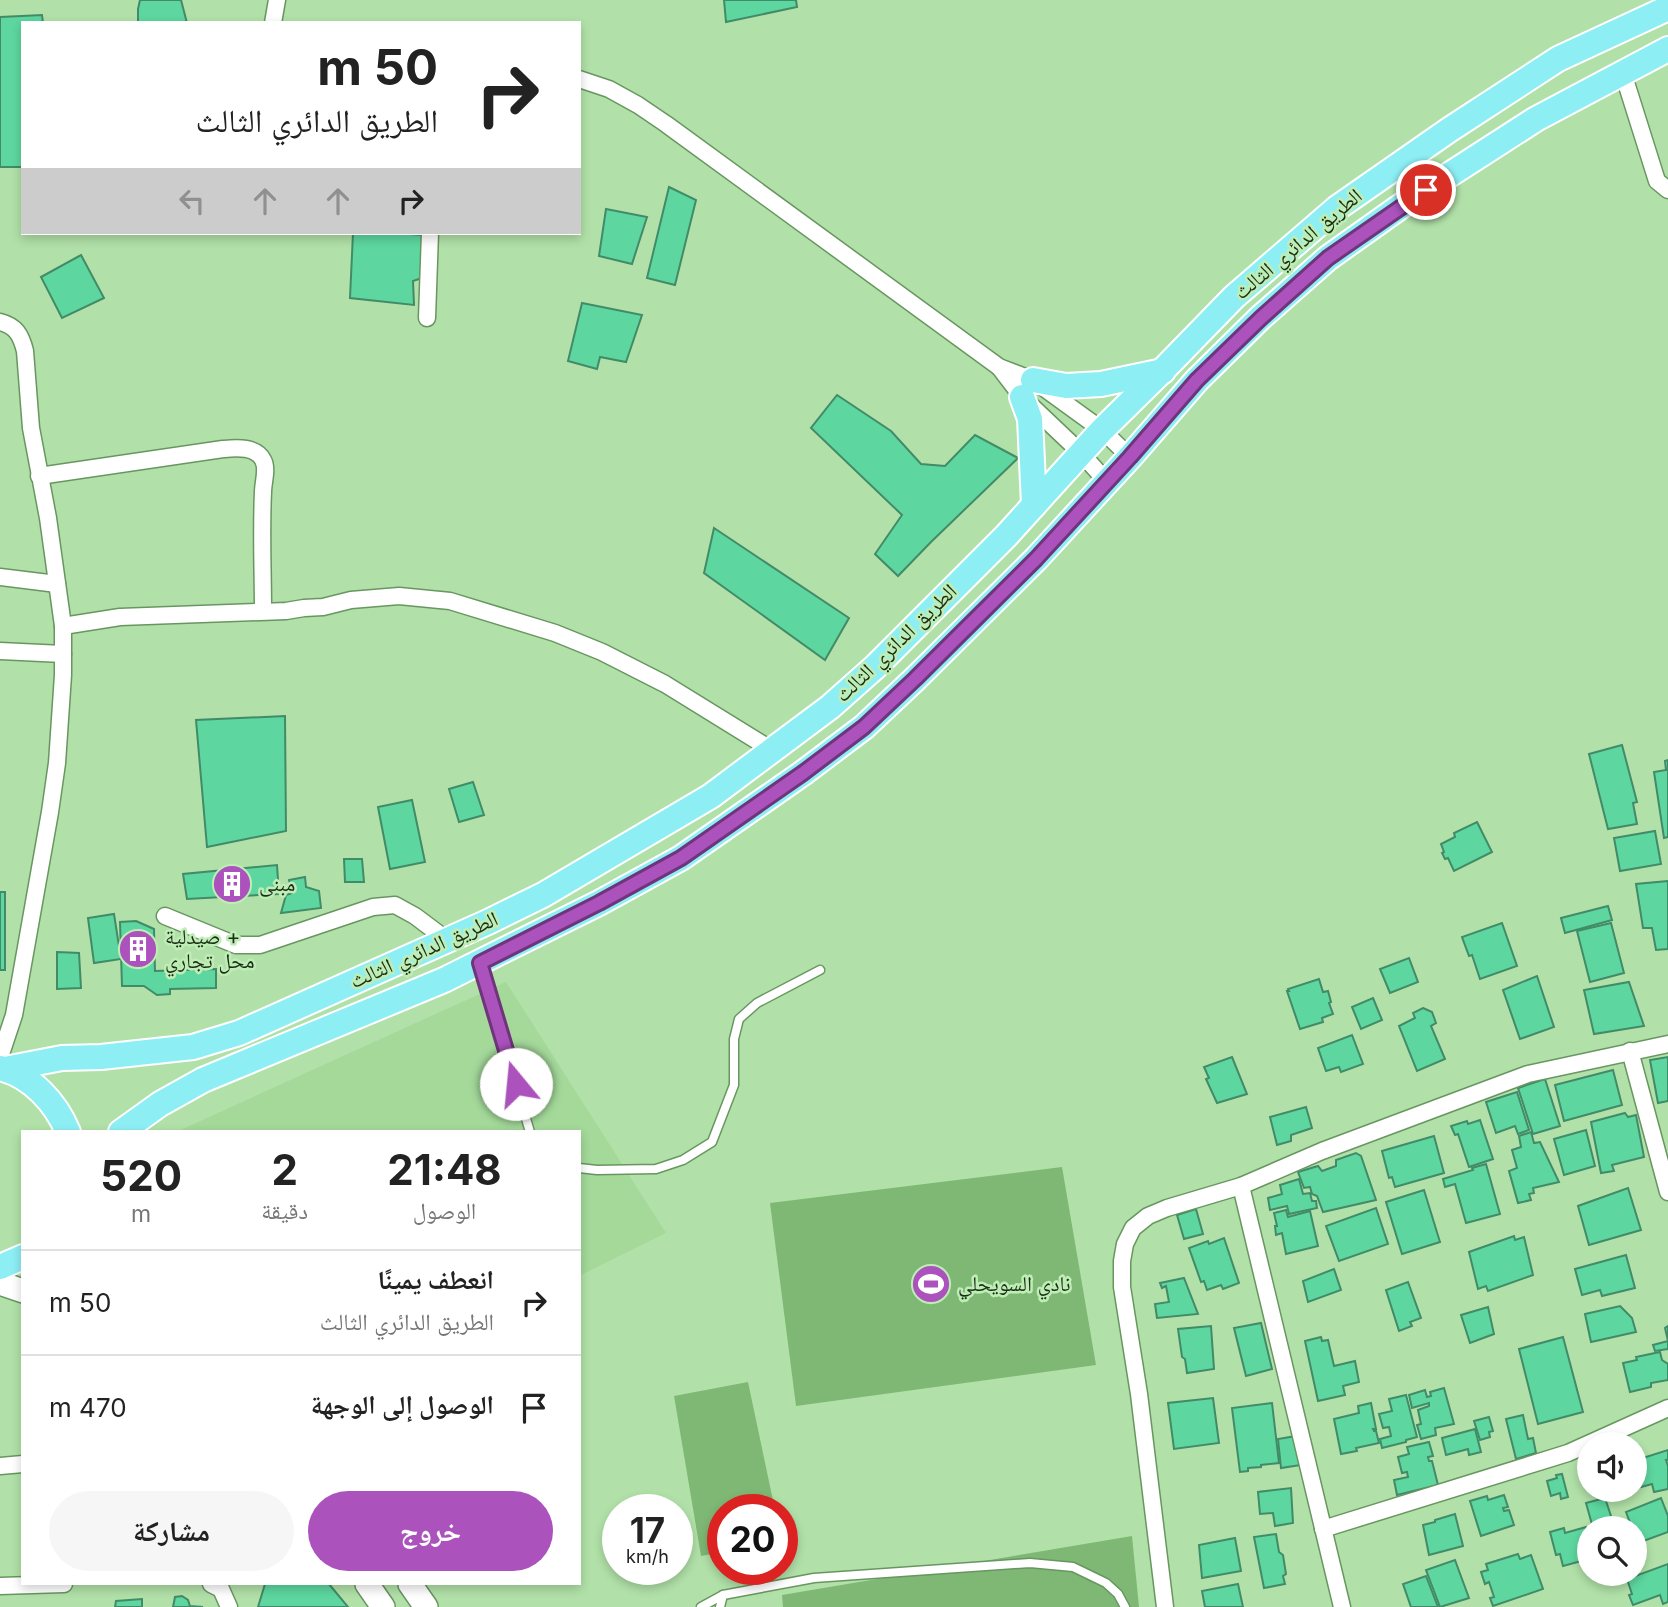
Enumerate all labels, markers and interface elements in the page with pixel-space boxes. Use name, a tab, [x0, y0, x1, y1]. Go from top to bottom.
text: 50 m	[317, 38, 438, 97]
icon: right	[462, 49, 553, 140]
text: الطريق الدائري الثالث	[195, 101, 438, 140]
pin	[1396, 160, 1456, 220]
icon: arrive	[1407, 171, 1445, 209]
icon: left	[173, 182, 211, 220]
icon: ahead	[246, 182, 284, 220]
icon: ahead	[319, 182, 357, 220]
icon: right	[392, 182, 430, 220]
street label: الطريق الدائري الثالث	[1229, 183, 1369, 308]
street label: الطريق الدائري الثالث	[830, 578, 965, 710]
building icon: مبنى	[211, 863, 253, 905]
place label: مبنى	[259, 871, 295, 897]
street label: الطريق الدائري الثالث	[346, 906, 503, 997]
place label: صيدلية + محل تجاري	[165, 924, 254, 977]
building icon: صيدلية + محل تجاري	[117, 928, 159, 970]
position arrow	[479, 1047, 553, 1121]
text: 2	[271, 1144, 298, 1195]
text: 21:48	[387, 1144, 502, 1195]
text: 520	[100, 1150, 182, 1201]
text: دقيقة	[261, 1197, 308, 1225]
text: الوصول	[413, 1197, 476, 1225]
text: m	[131, 1200, 151, 1228]
sports icon: نادي السويحلي	[910, 1263, 952, 1305]
text: انعطف يمينًا	[378, 1264, 494, 1295]
place label: نادي السويحلي	[958, 1271, 1071, 1300]
icon: right	[515, 1284, 553, 1322]
text: 50 m	[49, 1287, 111, 1318]
text: الطريق الدائري الثالث	[320, 1308, 494, 1336]
text: الوصول إلى الوجهة	[311, 1389, 494, 1420]
icon: arrive	[515, 1389, 553, 1427]
text: 470 m	[49, 1392, 127, 1423]
map controls	[1577, 1432, 1647, 1586]
button: sound	[1577, 1432, 1647, 1502]
button: مشاركة	[49, 1491, 294, 1571]
button: خروج	[308, 1491, 553, 1571]
speed limit sign: 20	[707, 1494, 798, 1585]
text: 17	[630, 1509, 665, 1551]
button: search	[1577, 1516, 1647, 1586]
text: km/h	[626, 1546, 669, 1567]

